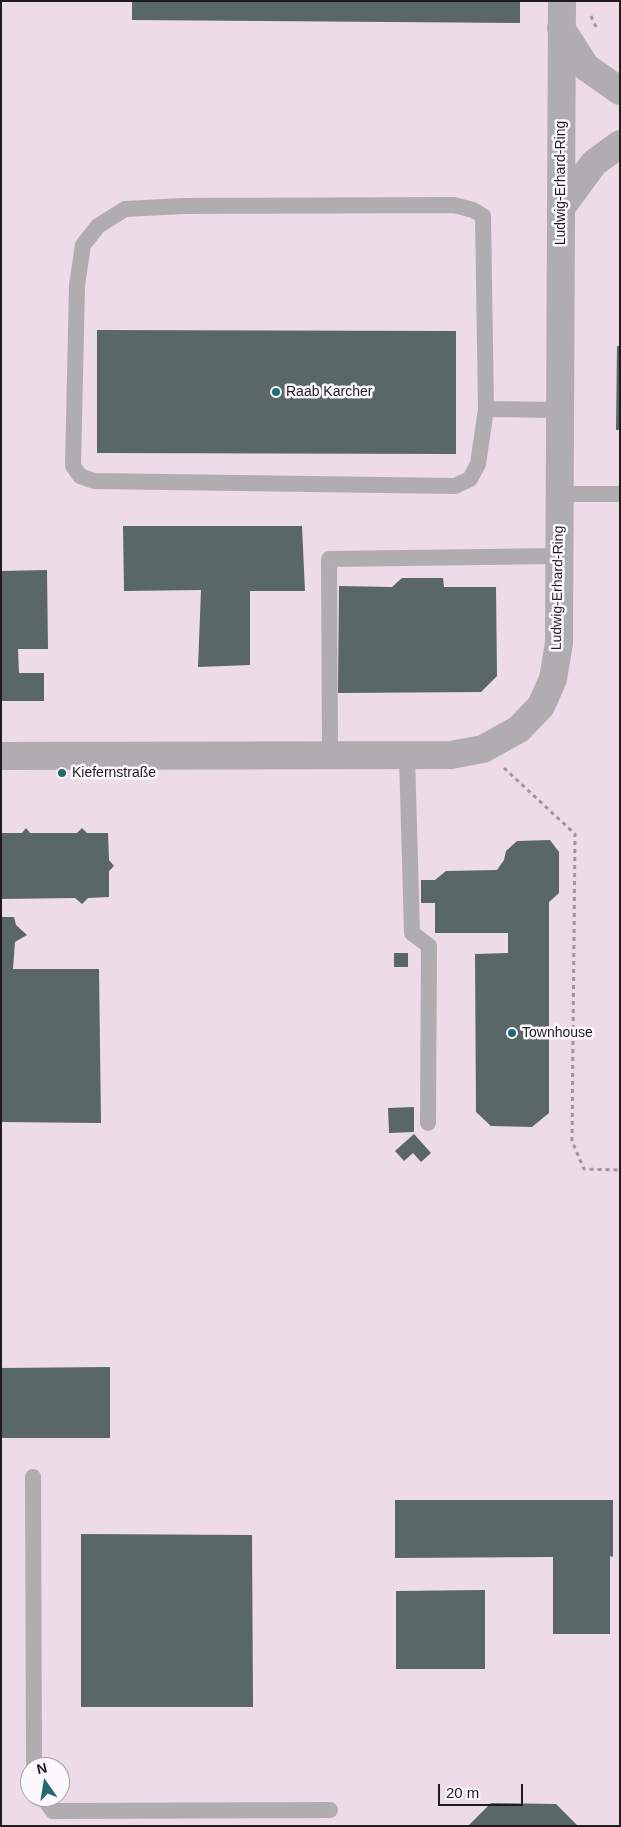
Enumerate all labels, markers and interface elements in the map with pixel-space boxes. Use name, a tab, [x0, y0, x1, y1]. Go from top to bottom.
street label: Ludwig-Erhard-Ring	[553, 121, 569, 245]
place label: Raab Karcher	[286, 384, 372, 400]
marker: Raab Karcher	[270, 386, 282, 398]
street label: Ludwig-Erhard-Ring	[549, 526, 567, 650]
place label: Kiefernstraße	[72, 765, 156, 781]
marker: Kiefernstraße	[56, 767, 68, 779]
place label: Townhouse	[522, 1025, 593, 1041]
marker: Townhouse	[506, 1027, 518, 1039]
north arrow	[20, 1757, 70, 1807]
text: N	[35, 1759, 49, 1777]
scale bar	[441, 1774, 526, 1806]
text: 20 m	[446, 1784, 479, 1801]

